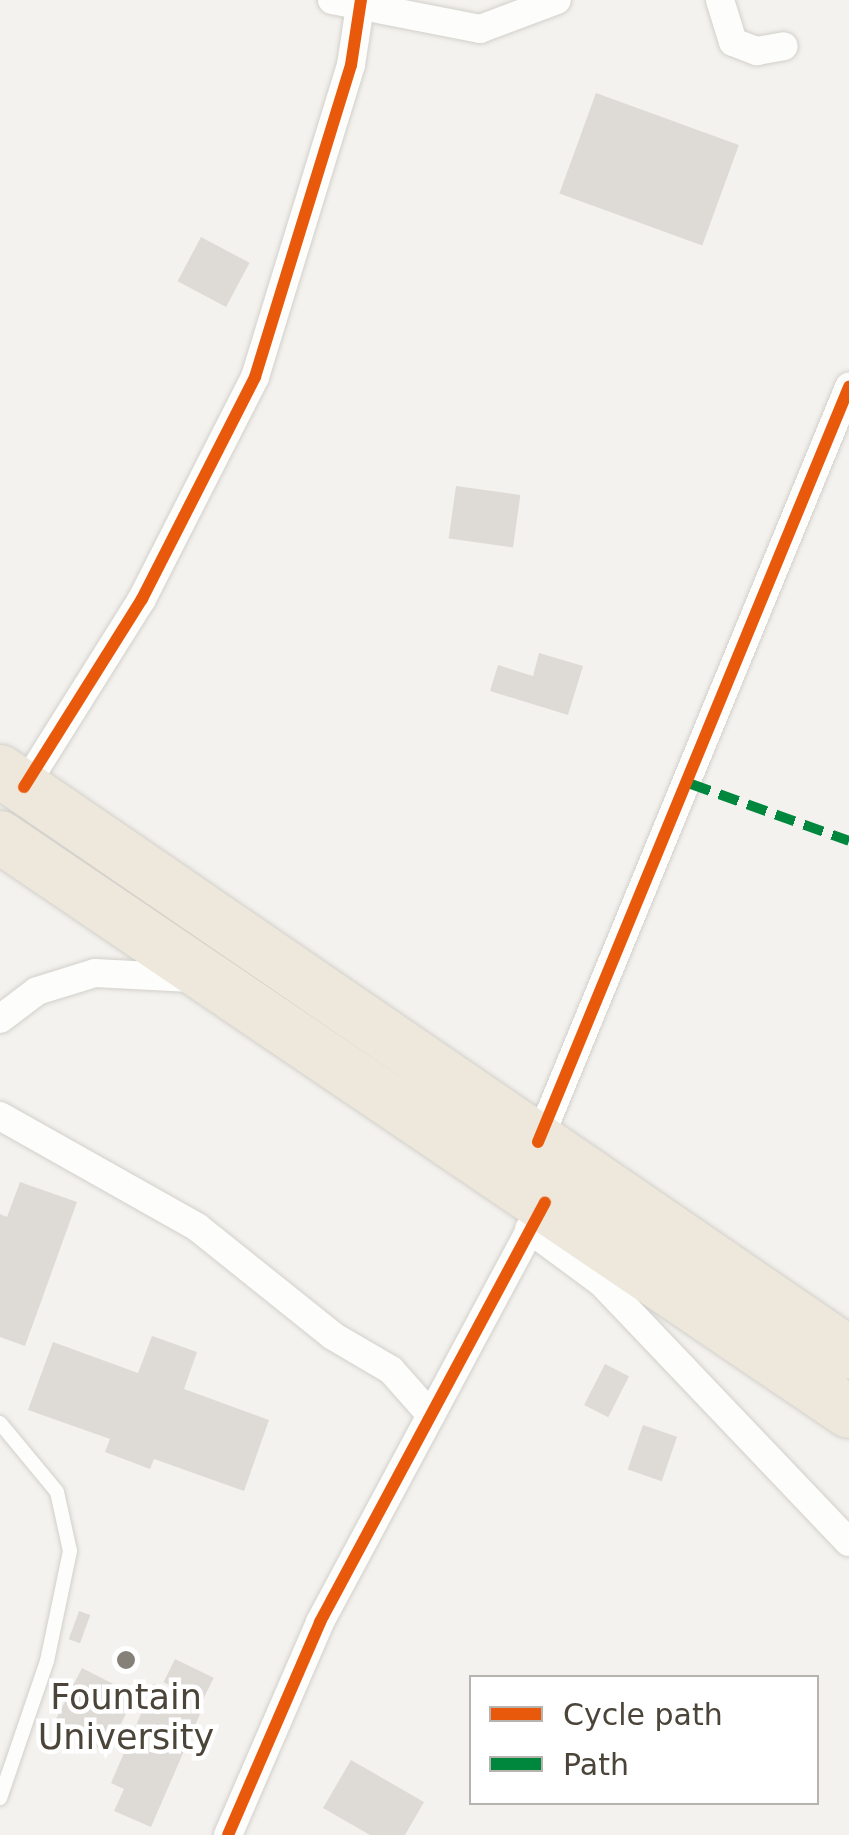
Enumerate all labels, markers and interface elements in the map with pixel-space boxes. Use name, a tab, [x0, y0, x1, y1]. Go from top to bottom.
marker: Fountain University	[115, 1649, 137, 1671]
legend	[469, 1675, 819, 1805]
place label: Fountain University	[38, 1676, 214, 1758]
text: Cycle path	[563, 1697, 723, 1732]
text: Path	[563, 1747, 629, 1782]

